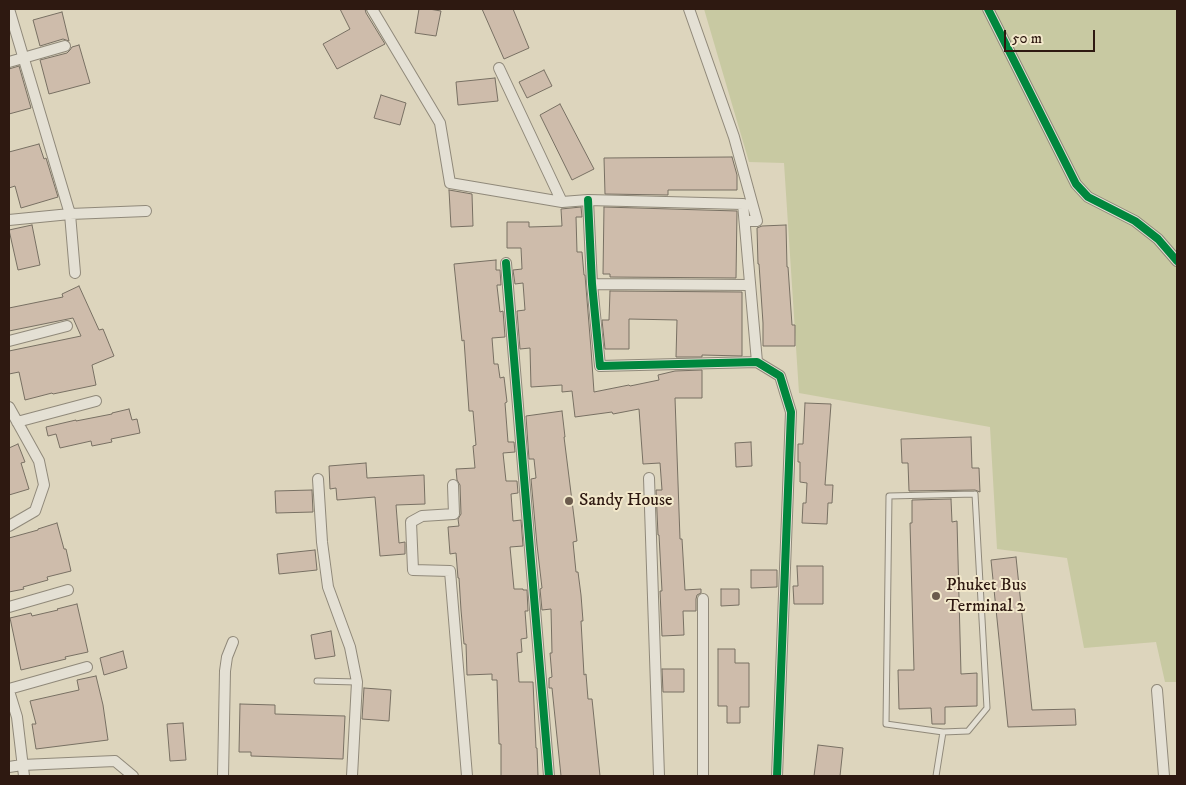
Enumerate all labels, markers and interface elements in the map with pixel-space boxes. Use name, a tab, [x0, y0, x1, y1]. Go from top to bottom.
scale bar	[1006, 20, 1097, 52]
text: 50 m	[1012, 29, 1042, 48]
place label: Sandy House	[579, 490, 672, 512]
marker: Sandy House	[563, 495, 575, 507]
place label: Phuket Bus Terminal 2	[946, 575, 1026, 618]
marker: Phuket Bus Terminal 2	[930, 590, 942, 602]

